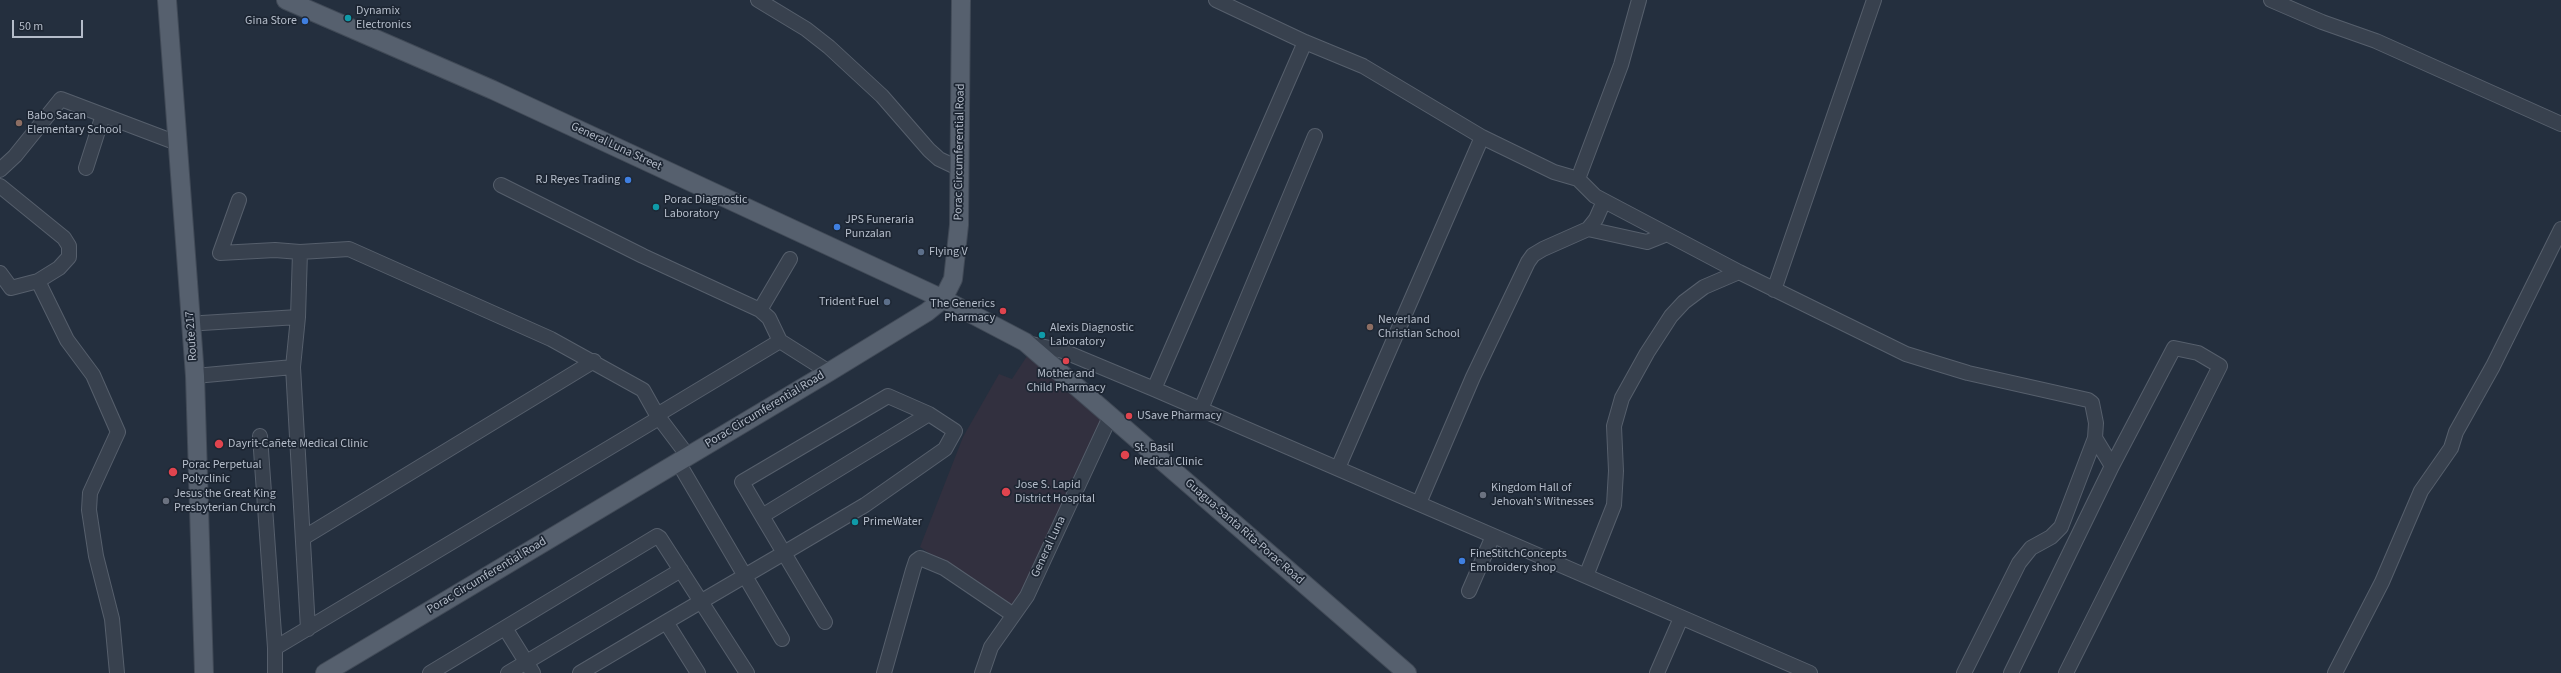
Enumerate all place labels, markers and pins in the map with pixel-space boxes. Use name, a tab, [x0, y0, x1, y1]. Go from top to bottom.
place label: Dynamix Electronics	[356, 4, 411, 32]
marker: Dynamix Electronics	[343, 13, 353, 23]
place label: Gina Store	[245, 14, 297, 28]
marker: Gina Store	[300, 16, 310, 26]
place label: Babo Sacan Elementary School	[27, 109, 122, 137]
marker: Babo Sacan Elementary School	[14, 118, 24, 128]
place label: RJ Reyes Trading	[536, 173, 620, 187]
marker: RJ Reyes Trading	[623, 175, 633, 185]
place label: Porac Diagnostic Laboratory	[664, 193, 748, 221]
marker: Porac Diagnostic Laboratory	[651, 202, 661, 212]
place label: JPS Funeraria Punzalan	[845, 213, 914, 241]
marker: JPS Funeraria Punzalan	[832, 222, 842, 232]
place label: Flying V	[929, 245, 968, 259]
marker: Flying V	[916, 247, 926, 257]
place label: Trident Fuel	[819, 295, 879, 309]
marker: Trident Fuel	[882, 297, 892, 307]
place label: The Generics Pharmacy	[930, 297, 995, 325]
marker: The Generics Pharmacy	[998, 306, 1008, 316]
place label: Neverland Christian School	[1378, 313, 1460, 341]
place label: Alexis Diagnostic Laboratory	[1050, 321, 1134, 349]
marker: Neverland Christian School	[1365, 322, 1375, 332]
marker: Alexis Diagnostic Laboratory	[1037, 330, 1047, 340]
marker: Mother and Child Pharmacy	[1061, 356, 1071, 366]
place label: Mother and Child Pharmacy	[1026, 367, 1106, 395]
place label: USave Pharmacy	[1137, 409, 1222, 423]
marker: USave Pharmacy	[1124, 411, 1134, 421]
place label: Dayrit-Cañete Medical Clinic	[228, 437, 368, 451]
marker: Dayrit-Cañete Medical Clinic	[213, 438, 225, 450]
place label: St. Basil Medical Clinic	[1134, 441, 1203, 469]
marker: St. Basil Medical Clinic	[1119, 449, 1131, 461]
place label: Porac Perpetual Polyclinic	[182, 458, 262, 486]
marker: Porac Perpetual Polyclinic	[167, 466, 179, 478]
place label: Jose S. Lapid District Hospital	[1015, 478, 1095, 506]
place label: Kingdom Hall of Jehovah's Witnesses	[1491, 481, 1594, 509]
marker: Jose S. Lapid District Hospital	[1000, 486, 1012, 498]
place label: Jesus the Great King Presbyterian Church	[174, 487, 276, 515]
marker: Kingdom Hall of Jehovah's Witnesses	[1478, 490, 1488, 500]
marker: Jesus the Great King Presbyterian Church	[161, 496, 171, 506]
place label: PrimeWater	[863, 515, 922, 529]
marker: PrimeWater	[850, 517, 860, 527]
place label: FineStitchConcepts Embroidery shop	[1470, 547, 1567, 575]
marker: FineStitchConcepts Embroidery shop	[1457, 556, 1467, 566]

